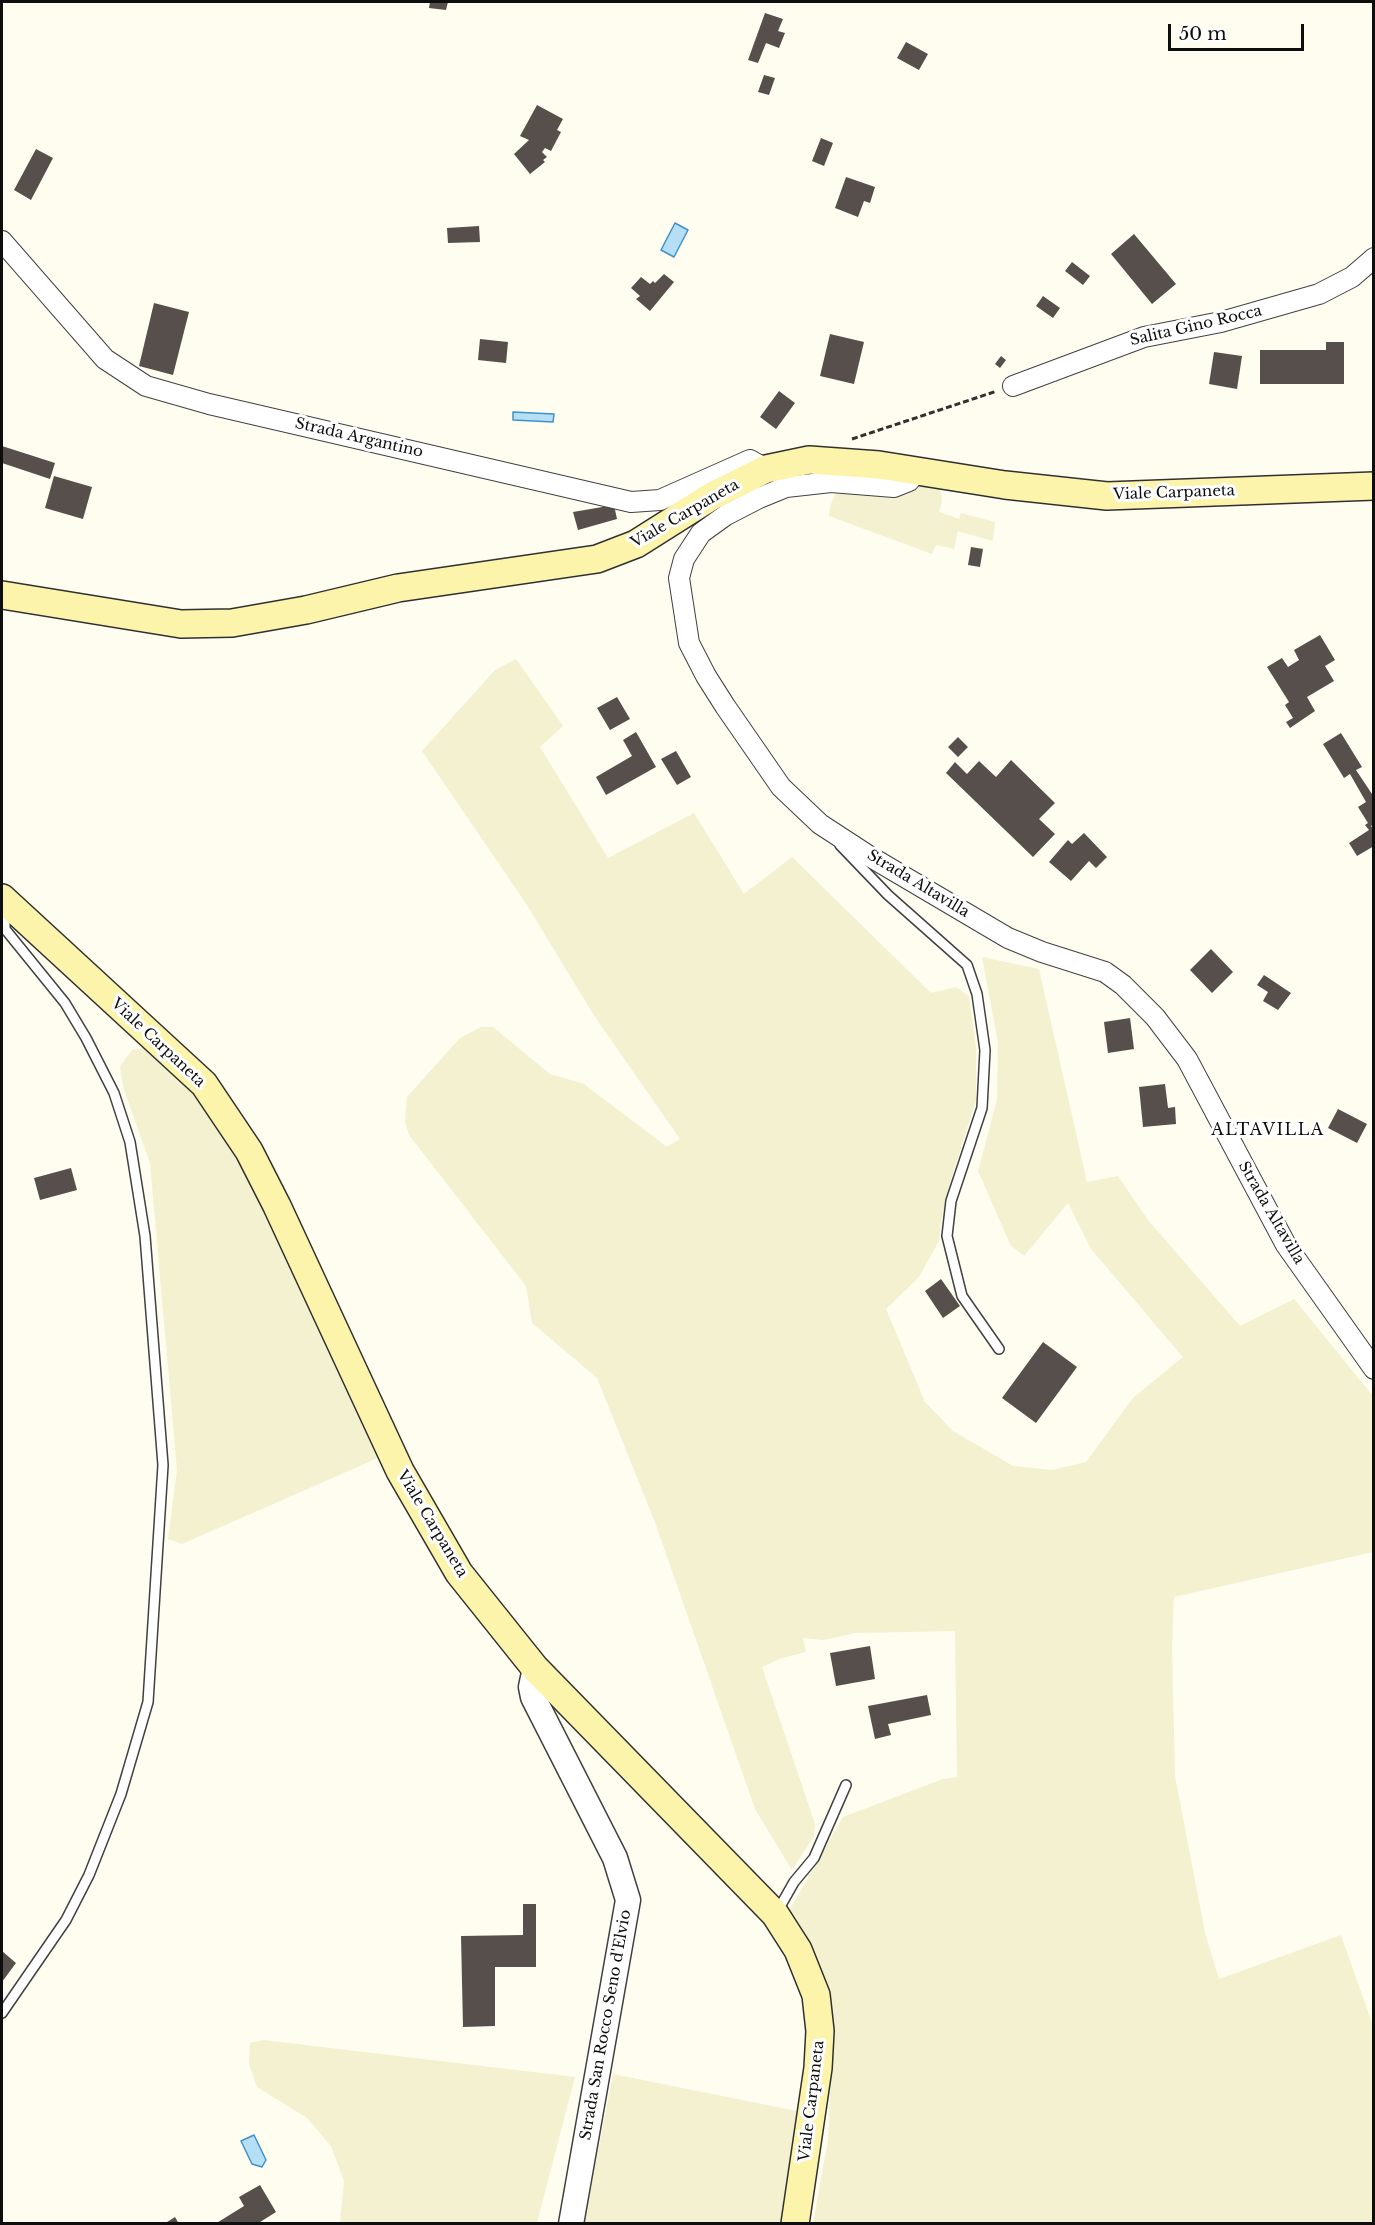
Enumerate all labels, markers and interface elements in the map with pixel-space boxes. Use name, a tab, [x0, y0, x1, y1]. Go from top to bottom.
scale bar	[1171, 12, 1308, 50]
text: 50 m	[1179, 23, 1227, 45]
street label: Salita Gino Rocca	[1128, 302, 1264, 350]
street label: Strada Argantino	[293, 415, 425, 461]
street label: Viale Carpaneta	[628, 476, 742, 552]
street label: Viale Carpaneta	[1113, 482, 1235, 504]
street label: Strada Altavilla	[864, 846, 972, 922]
street label: Viale Carpaneta	[107, 995, 209, 1091]
district label: ALTAVILLA	[1211, 1120, 1325, 1140]
street label: Strada Altavilla	[1234, 1158, 1308, 1268]
street label: Viale Carpaneta	[393, 1467, 471, 1581]
street label: Strada San Rocco Seno d'Elvio	[577, 1908, 635, 2142]
street label: Viale Carpaneta	[796, 2039, 828, 2163]

